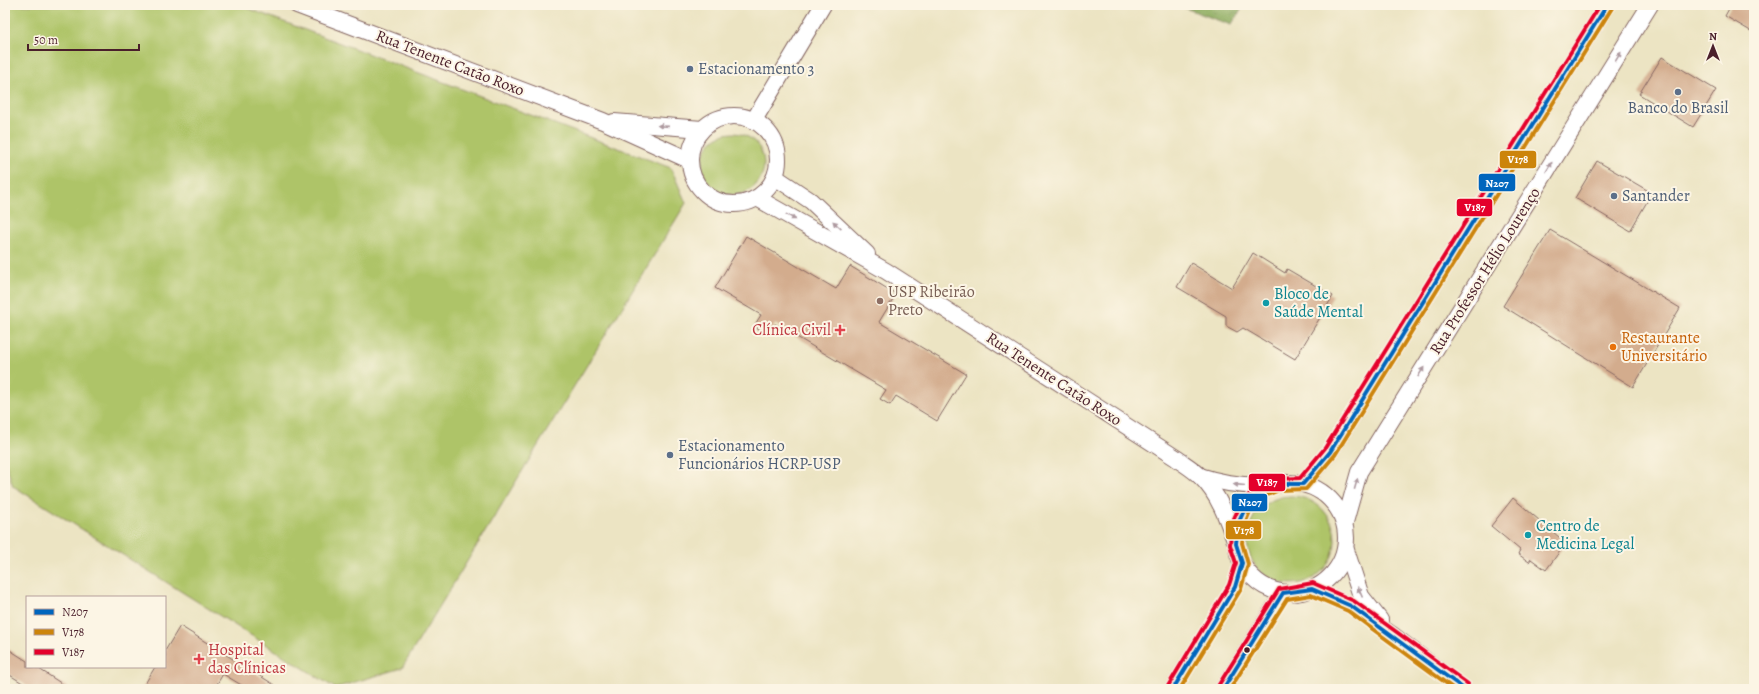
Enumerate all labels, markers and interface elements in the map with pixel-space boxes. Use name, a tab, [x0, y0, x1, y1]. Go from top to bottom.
street label: Rua Tenente Catão Roxo	[373, 25, 527, 101]
scale bar	[28, 26, 139, 52]
north arrow	[1693, 26, 1733, 66]
text: N	[1709, 29, 1717, 44]
text: 50 m	[34, 32, 58, 48]
one-way arrow	[1614, 52, 1622, 62]
place label: Estacionamento 3	[698, 58, 814, 80]
marker: Estacionamento 3	[685, 64, 695, 74]
marker: Banco do Brasil	[1673, 87, 1683, 97]
place label: Banco do Brasil	[1628, 97, 1729, 119]
one-way arrow	[657, 122, 669, 129]
line badge: V178	[1499, 150, 1537, 169]
text: V178	[1507, 152, 1528, 167]
one-way arrow	[1546, 161, 1553, 173]
line badge: N207	[1478, 173, 1516, 192]
text: N207	[1485, 176, 1509, 191]
street label: Rua Professor Hélio Lourenço	[1425, 183, 1546, 359]
place label: Santander	[1622, 185, 1690, 207]
marker: Santander	[1609, 191, 1619, 201]
line badge: V187	[1456, 198, 1493, 217]
text: V187	[1464, 200, 1486, 215]
one-way arrow	[785, 214, 797, 221]
one-way arrow	[832, 221, 842, 230]
place label: USP Ribeirão Preto	[888, 281, 975, 321]
place label: Bloco de Saúde Mental	[1274, 283, 1363, 323]
marker: USP Ribeirão Preto	[875, 296, 885, 306]
marker: Bloco de Saúde Mental	[1261, 298, 1271, 308]
place label: Clínica Civil	[752, 319, 831, 341]
marker: Clínica Civil	[834, 324, 846, 336]
street label: Rua Tenente Catão Roxo	[982, 327, 1126, 431]
place label: Restaurante Universitário	[1621, 327, 1707, 367]
marker: Restaurante Universitário	[1608, 342, 1618, 352]
one-way arrow	[1417, 367, 1425, 377]
place label: Estacionamento Funcionários HCRP-USP	[678, 435, 841, 475]
marker: Estacionamento Funcionários HCRP-USP	[665, 450, 675, 460]
line badge: V187	[1248, 473, 1286, 492]
text: V187	[1256, 475, 1278, 490]
one-way arrow	[1353, 478, 1359, 490]
one-way arrow	[1233, 482, 1245, 488]
line badge: N207	[1231, 493, 1268, 512]
text: N207	[1238, 495, 1262, 510]
place label: Centro de Medicina Legal	[1536, 515, 1635, 555]
line badge: V178	[1225, 520, 1262, 540]
text: V178	[1233, 523, 1254, 538]
marker: Centro de Medicina Legal	[1523, 530, 1533, 540]
one-way arrow	[1356, 585, 1362, 597]
legend	[26, 596, 166, 668]
text: N207	[62, 604, 89, 620]
text: V178	[61, 624, 84, 640]
place label: Hospital das Clínicas	[208, 639, 286, 679]
text: V187	[61, 644, 85, 660]
unlabelled marker	[1242, 645, 1252, 655]
marker: Hospital das Clínicas	[193, 653, 205, 665]

